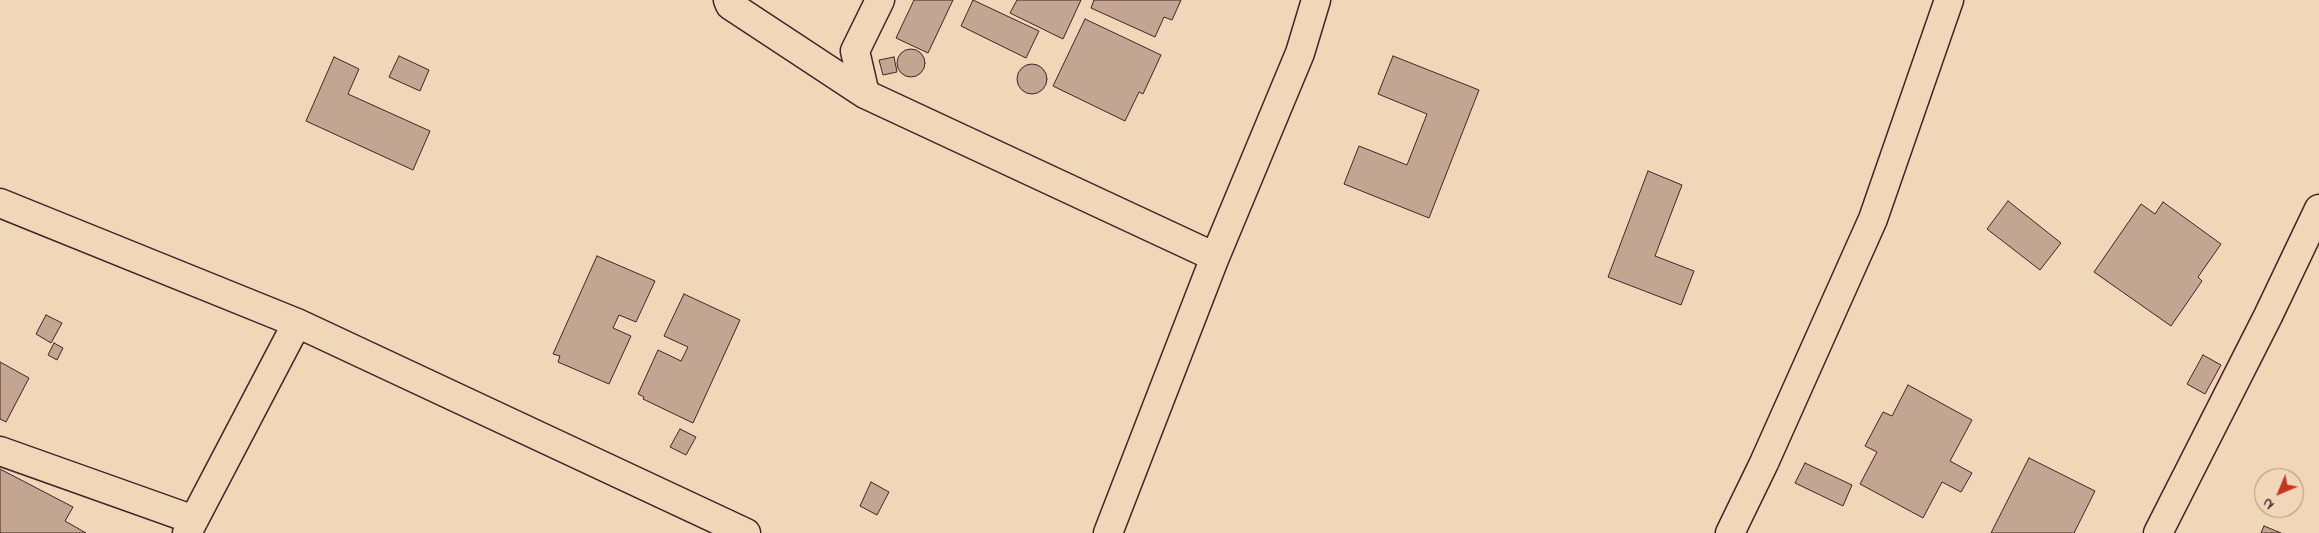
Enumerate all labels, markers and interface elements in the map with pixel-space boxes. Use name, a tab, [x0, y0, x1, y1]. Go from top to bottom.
north arrow	[2254, 468, 2304, 518]
text: N	[2258, 492, 2280, 514]

